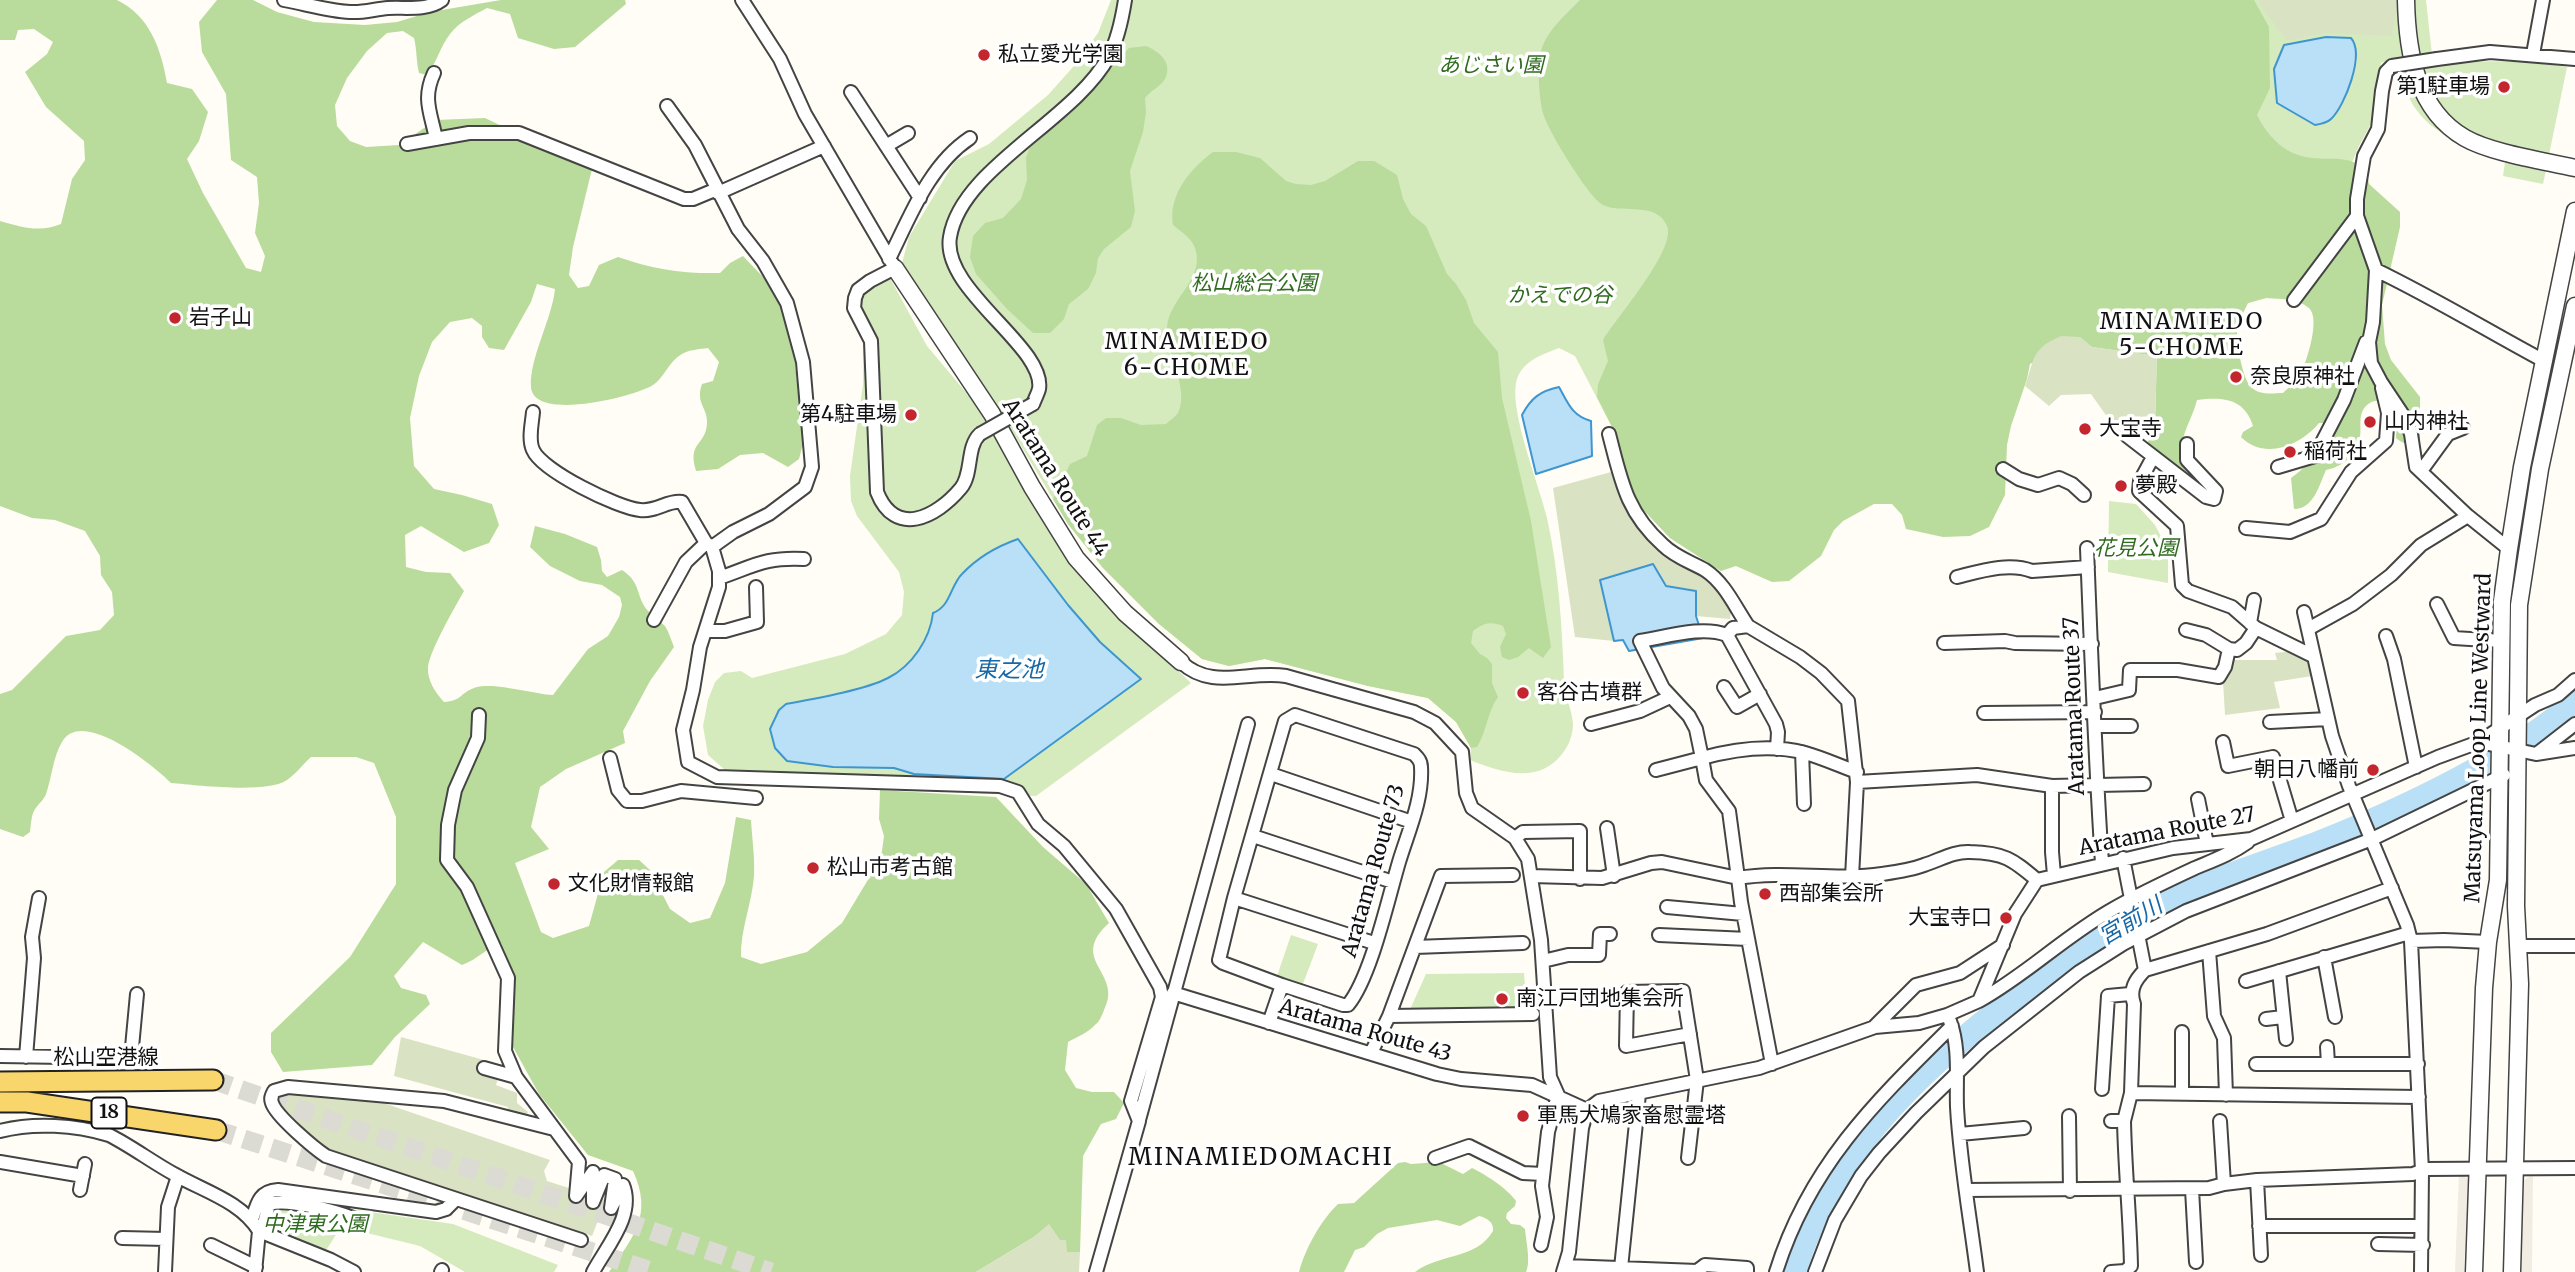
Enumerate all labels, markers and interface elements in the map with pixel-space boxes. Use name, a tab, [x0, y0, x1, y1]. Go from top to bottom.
place label: 私立愛光学園	[998, 42, 1124, 68]
marker: 私立愛光学園	[976, 47, 992, 63]
park label: あじさい園	[1439, 53, 1543, 79]
place label: 第1駐車場	[2396, 74, 2490, 100]
marker: 第1駐車場	[2496, 79, 2512, 95]
park label: 松山総合公園	[1191, 271, 1317, 297]
park label: かえでの谷	[1508, 283, 1612, 309]
place label: 岩子山	[189, 305, 252, 331]
district label: MINAMIEDO 5-CHOME	[2101, 308, 2263, 362]
marker: 岩子山	[167, 310, 183, 326]
district label: MINAMIEDO 6-CHOME	[1106, 328, 1268, 382]
place label: 奈良原神社	[2250, 364, 2355, 390]
marker: 奈良原神社	[2228, 369, 2244, 385]
street label: Aratama Route 44	[996, 395, 1114, 561]
place label: 第4駐車場	[800, 402, 897, 428]
marker: 第4駐車場	[903, 407, 919, 423]
place label: 山内神社	[2384, 409, 2468, 435]
marker: 山内神社	[2362, 414, 2378, 430]
place label: 大宝寺	[2099, 416, 2162, 442]
marker: 大宝寺	[2077, 421, 2093, 437]
place label: 稲荷社	[2304, 439, 2367, 465]
marker: 稲荷社	[2282, 444, 2298, 460]
place label: 夢殿	[2135, 473, 2177, 499]
marker: 夢殿	[2113, 478, 2129, 494]
park label: 花見公園	[2094, 536, 2178, 562]
street label: Matsuyama Loop Line Westward	[2461, 573, 2497, 903]
street label: Aratama Route 37	[2059, 616, 2091, 796]
water label: 東之池	[975, 656, 1043, 684]
place label: 客谷古墳群	[1537, 680, 1642, 706]
marker: 客谷古墳群	[1515, 685, 1531, 701]
place label: 朝日八幡前	[2254, 757, 2359, 783]
marker: 朝日八幡前	[2365, 762, 2381, 778]
street label: Aratama Route 73	[1337, 782, 1411, 960]
street label: Aratama Route 27	[2077, 803, 2257, 861]
place label: 松山市考古館	[827, 855, 953, 881]
marker: 松山市考古館	[805, 860, 821, 876]
place label: 文化財情報館	[568, 871, 694, 897]
marker: 文化財情報館	[546, 876, 562, 892]
place label: 西部集会所	[1779, 881, 1884, 907]
marker: 西部集会所	[1757, 886, 1773, 902]
water label: 宮前川	[2094, 892, 2168, 952]
place label: 大宝寺口	[1908, 905, 1992, 931]
marker: 大宝寺口	[1998, 910, 2014, 926]
place label: 南江戸団地集会所	[1516, 986, 1684, 1012]
marker: 南江戸団地集会所	[1494, 991, 1510, 1007]
street label: Aratama Route 43	[1276, 994, 1454, 1068]
street label: 松山空港線	[54, 1045, 158, 1071]
road number: 18	[92, 1098, 126, 1128]
place label: 軍馬犬鳩家畜慰霊塔	[1537, 1103, 1726, 1129]
marker: 軍馬犬鳩家畜慰霊塔	[1515, 1108, 1531, 1124]
district label: MINAMIEDOMACHI	[1130, 1144, 1392, 1172]
park label: 中津東公園	[263, 1212, 367, 1238]

